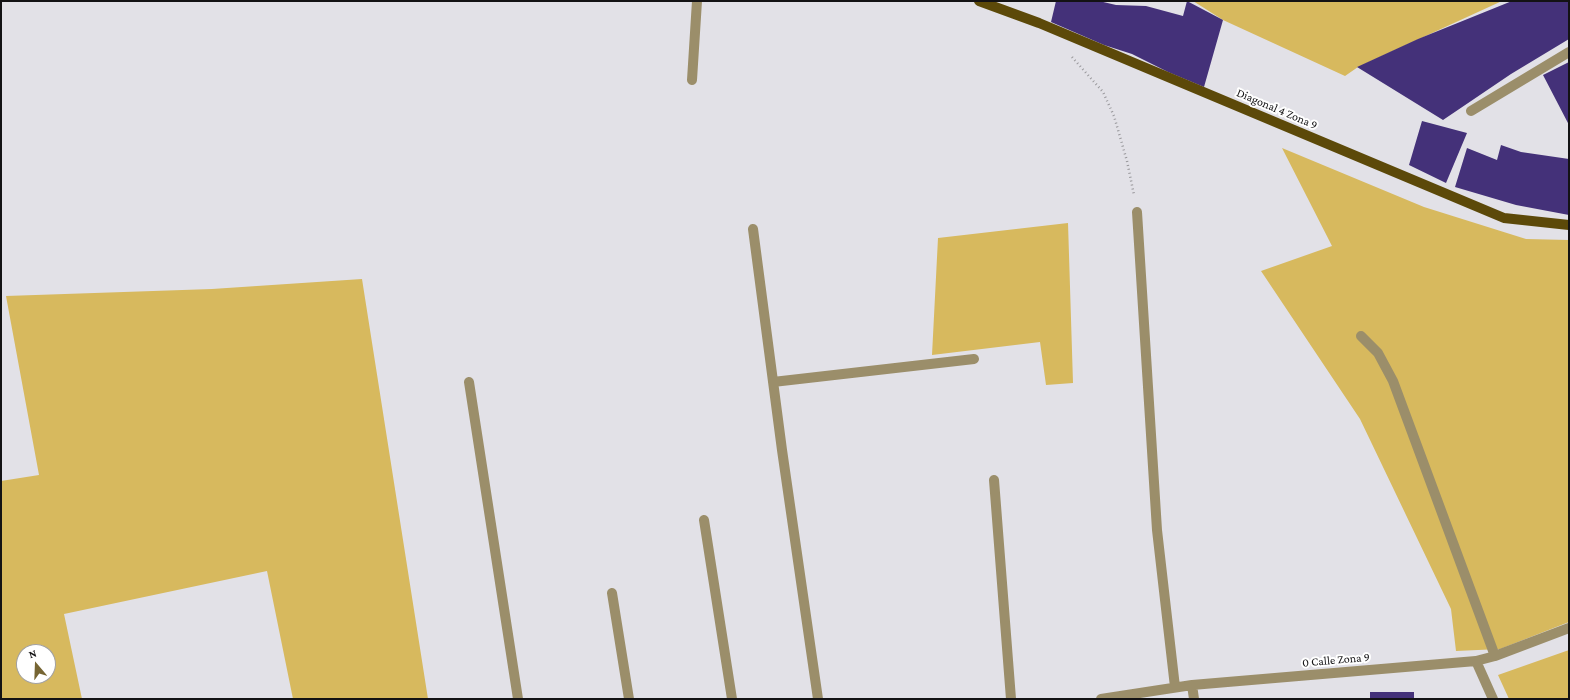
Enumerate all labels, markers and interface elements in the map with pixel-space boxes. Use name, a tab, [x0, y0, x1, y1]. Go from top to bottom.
street label: Diagonal 4 Zona 9	[1234, 85, 1320, 133]
north arrow	[16, 644, 56, 684]
text: N	[27, 647, 38, 660]
street label: 0 Calle Zona 9	[1302, 650, 1370, 670]

